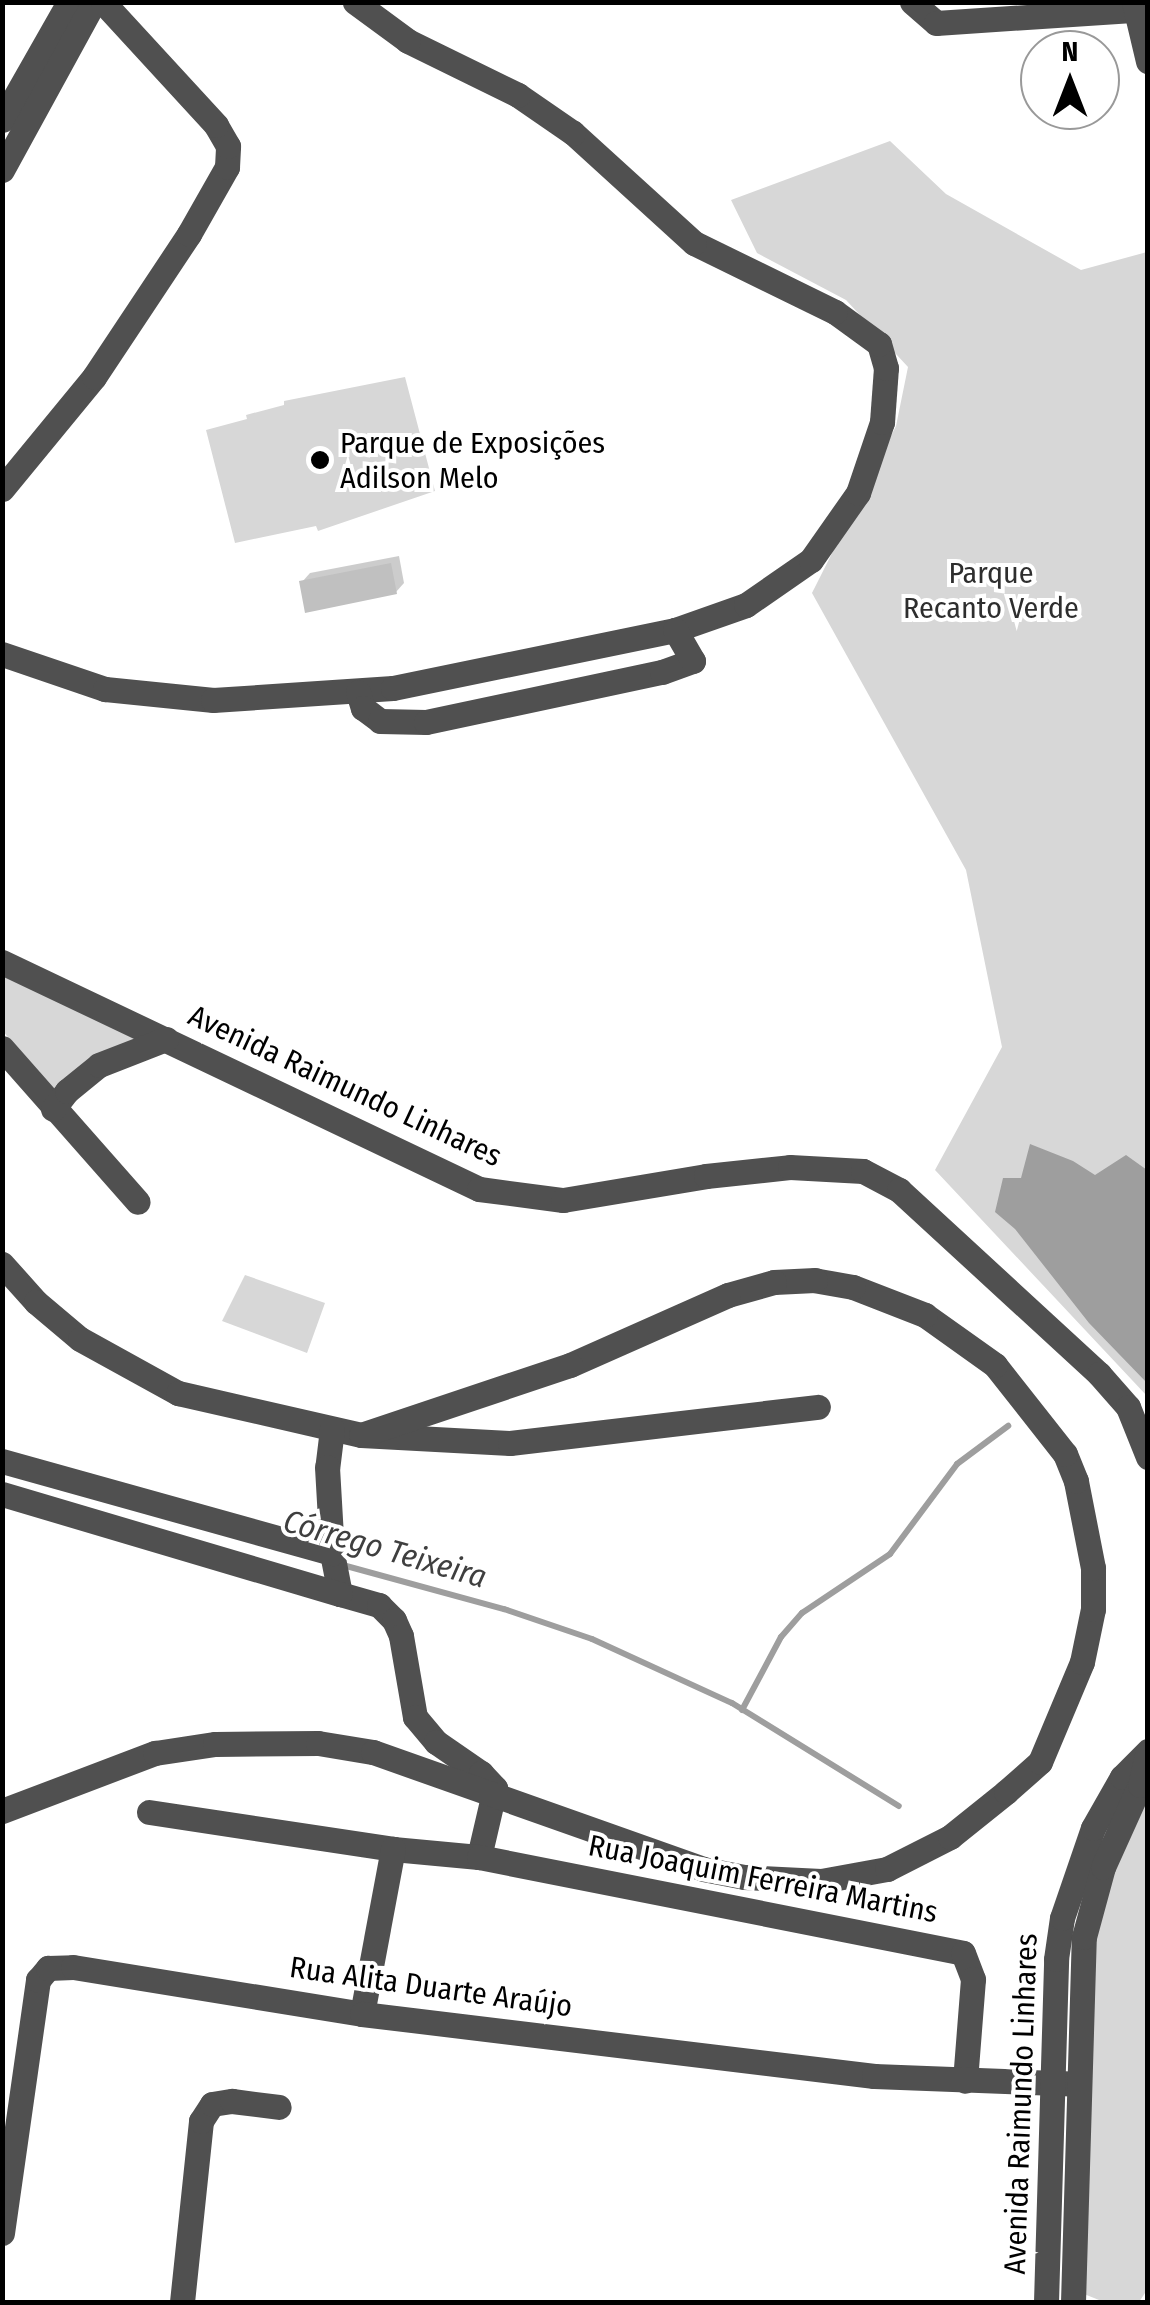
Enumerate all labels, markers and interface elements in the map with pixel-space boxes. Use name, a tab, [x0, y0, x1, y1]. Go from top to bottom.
north arrow	[1020, 30, 1120, 130]
text: N	[1062, 35, 1078, 68]
place label: Parque de Exposições Adilson Melo	[340, 425, 605, 496]
marker: Parque de Exposições Adilson Melo	[309, 449, 331, 471]
park label: Parque Recanto Verde	[903, 555, 1079, 626]
street label: Avenida Raimundo Linhares	[183, 998, 507, 1174]
water label: Córrego Teixeira	[279, 1502, 491, 1596]
street label: Rua Joaquim Ferreira Martins	[585, 1827, 941, 1931]
street label: Avenida Raimundo Linhares	[997, 1933, 1045, 2275]
street label: Rua Alita Duarte Araújo	[287, 1949, 575, 2025]

